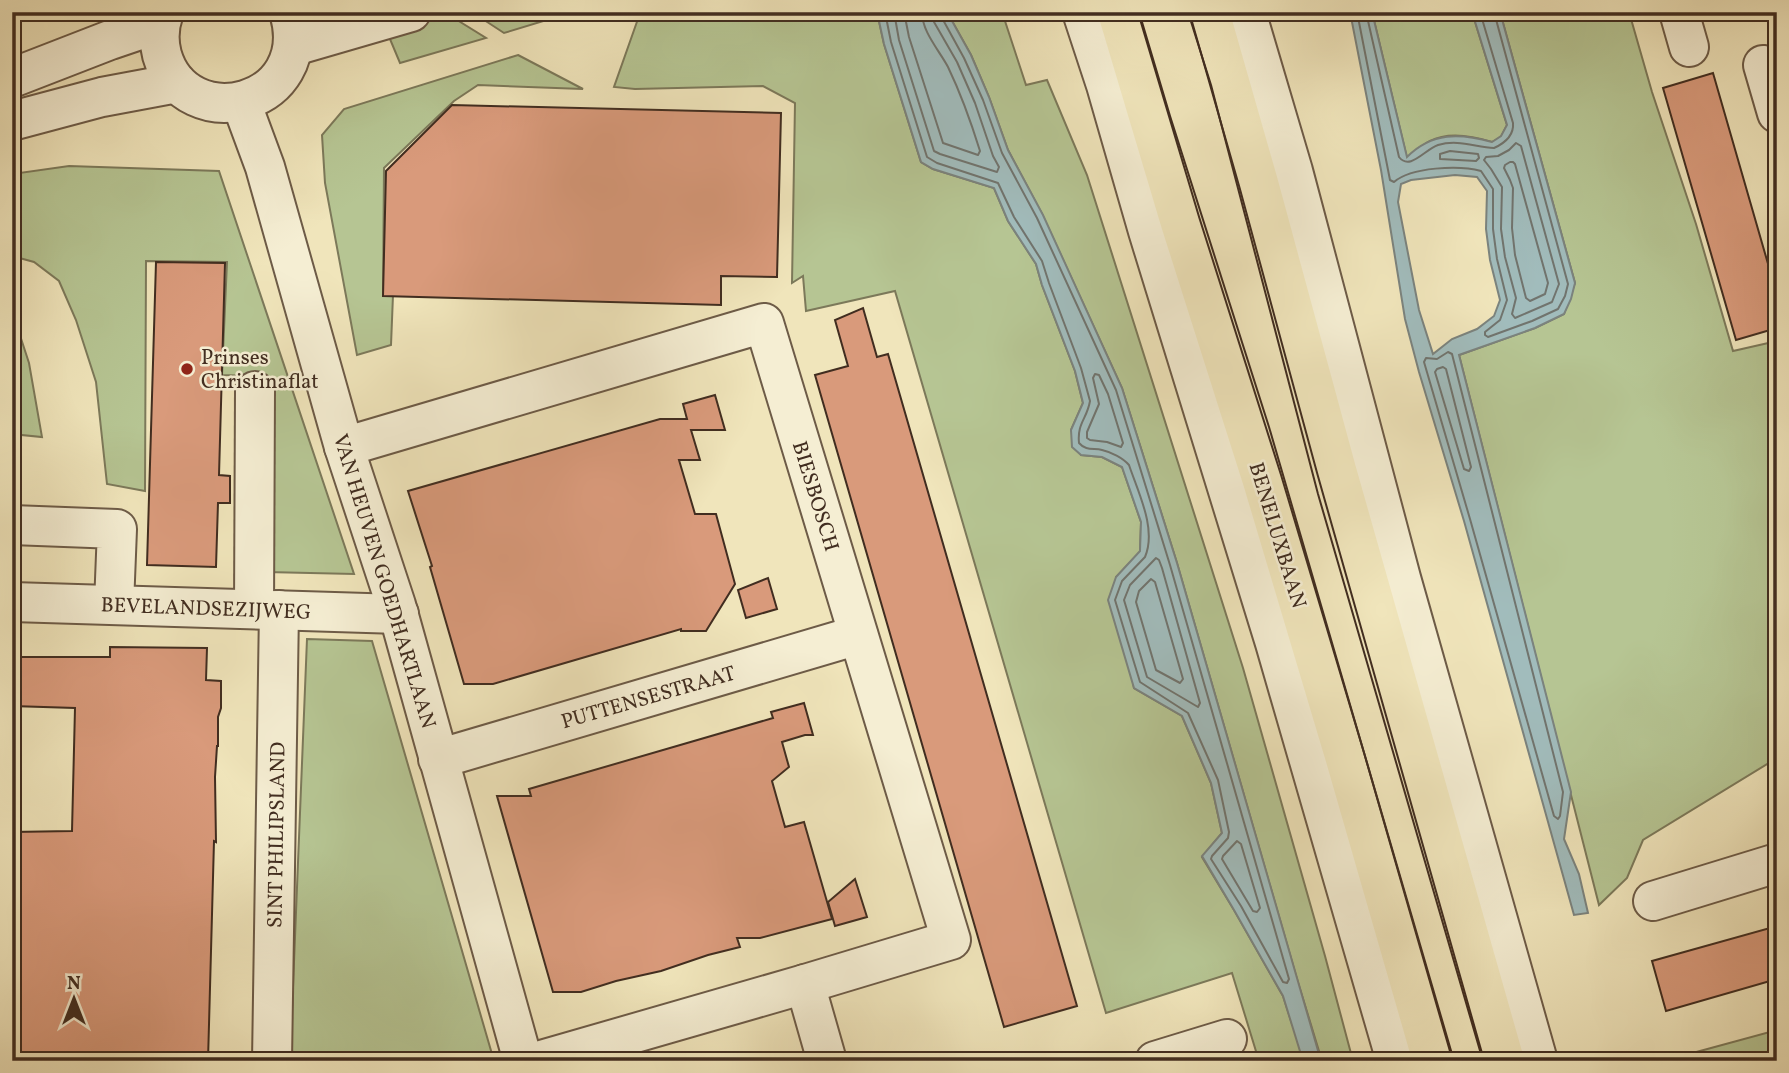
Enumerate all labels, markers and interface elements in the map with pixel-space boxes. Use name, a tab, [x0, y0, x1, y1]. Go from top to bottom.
place label: Prinses Christinaflat	[201, 344, 319, 397]
marker: Prinses Christinaflat	[179, 361, 195, 377]
street label: VAN HEUVEN GOEDHARTLAAN	[325, 431, 442, 732]
street label: BIESBOSCH	[784, 438, 845, 555]
street label: BENELUXBAAN	[1241, 459, 1313, 612]
street label: BEVELANDSEZIJWEG	[100, 591, 312, 628]
street label: PUTTENSESTRAAT	[558, 660, 739, 737]
street label: SINT PHILIPSLAND	[261, 742, 294, 928]
north arrow	[38, 964, 108, 1034]
text: N	[67, 971, 81, 997]

